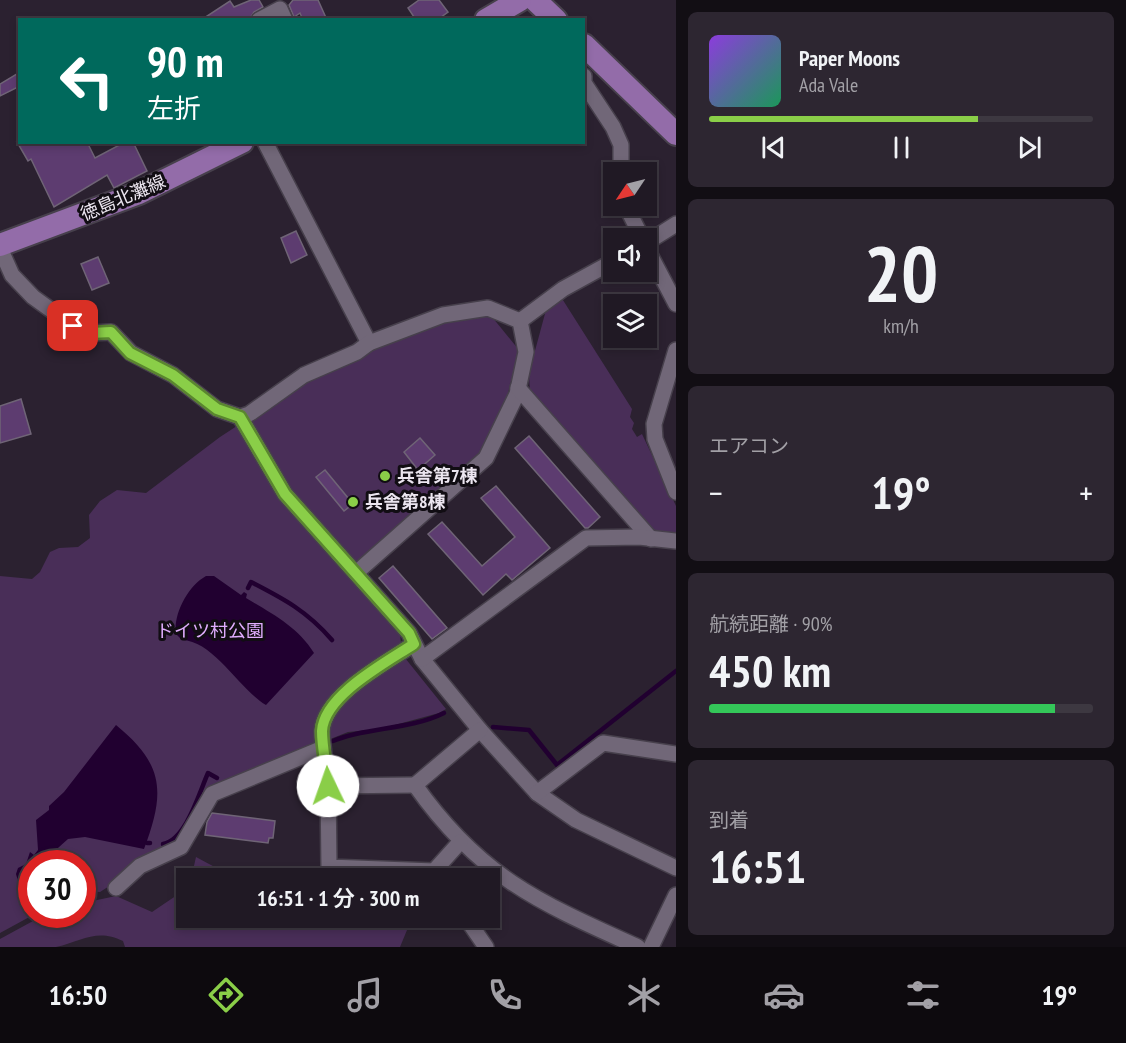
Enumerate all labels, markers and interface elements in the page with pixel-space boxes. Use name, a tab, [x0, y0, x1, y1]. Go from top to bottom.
text: 90 m	[147, 34, 224, 89]
icon: left	[48, 42, 126, 120]
text: Paper Moons	[799, 44, 900, 72]
text: Ada Vale	[799, 72, 858, 98]
text: 左折	[147, 91, 201, 125]
icon: previous	[757, 131, 790, 164]
icon: pause	[885, 131, 918, 164]
icon: next	[1013, 131, 1046, 164]
north arrow	[603, 162, 657, 216]
map controls	[603, 162, 657, 348]
street label: 徳島北灘線	[77, 169, 169, 226]
text: 20	[864, 223, 938, 324]
button: sound	[603, 228, 657, 282]
button: layers	[603, 294, 657, 348]
pin	[47, 300, 98, 351]
icon: arrive	[56, 309, 89, 342]
text: km/h	[883, 313, 919, 339]
text: エアコン	[709, 433, 789, 459]
text: 19°	[871, 463, 931, 521]
place label: 兵舎第7棟	[397, 464, 478, 487]
marker: 兵舎第7棟	[378, 469, 392, 483]
text: −	[709, 471, 723, 514]
text: +	[1079, 471, 1093, 514]
place label: 兵舎第8棟	[365, 490, 446, 513]
marker: 兵舎第8棟	[346, 495, 360, 509]
text: 航続距離 · 90%	[709, 611, 832, 637]
park label: ドイツ村公園	[156, 619, 264, 642]
text: 450 km	[709, 641, 831, 699]
position arrow	[296, 754, 360, 818]
text: 到着	[709, 807, 749, 833]
text: 16:51	[709, 837, 806, 895]
speed limit sign: 30	[18, 850, 96, 928]
text: 16:51 · 1 分 · 300 m	[257, 884, 419, 912]
icon: directions	[205, 974, 247, 1016]
icon: music	[344, 974, 386, 1016]
icon: phone	[484, 974, 526, 1016]
icon: climate	[623, 974, 665, 1016]
icon: car	[763, 974, 805, 1016]
icon: filters	[902, 974, 944, 1016]
text: 16:50	[49, 978, 107, 1012]
text: 19°	[1042, 978, 1077, 1012]

